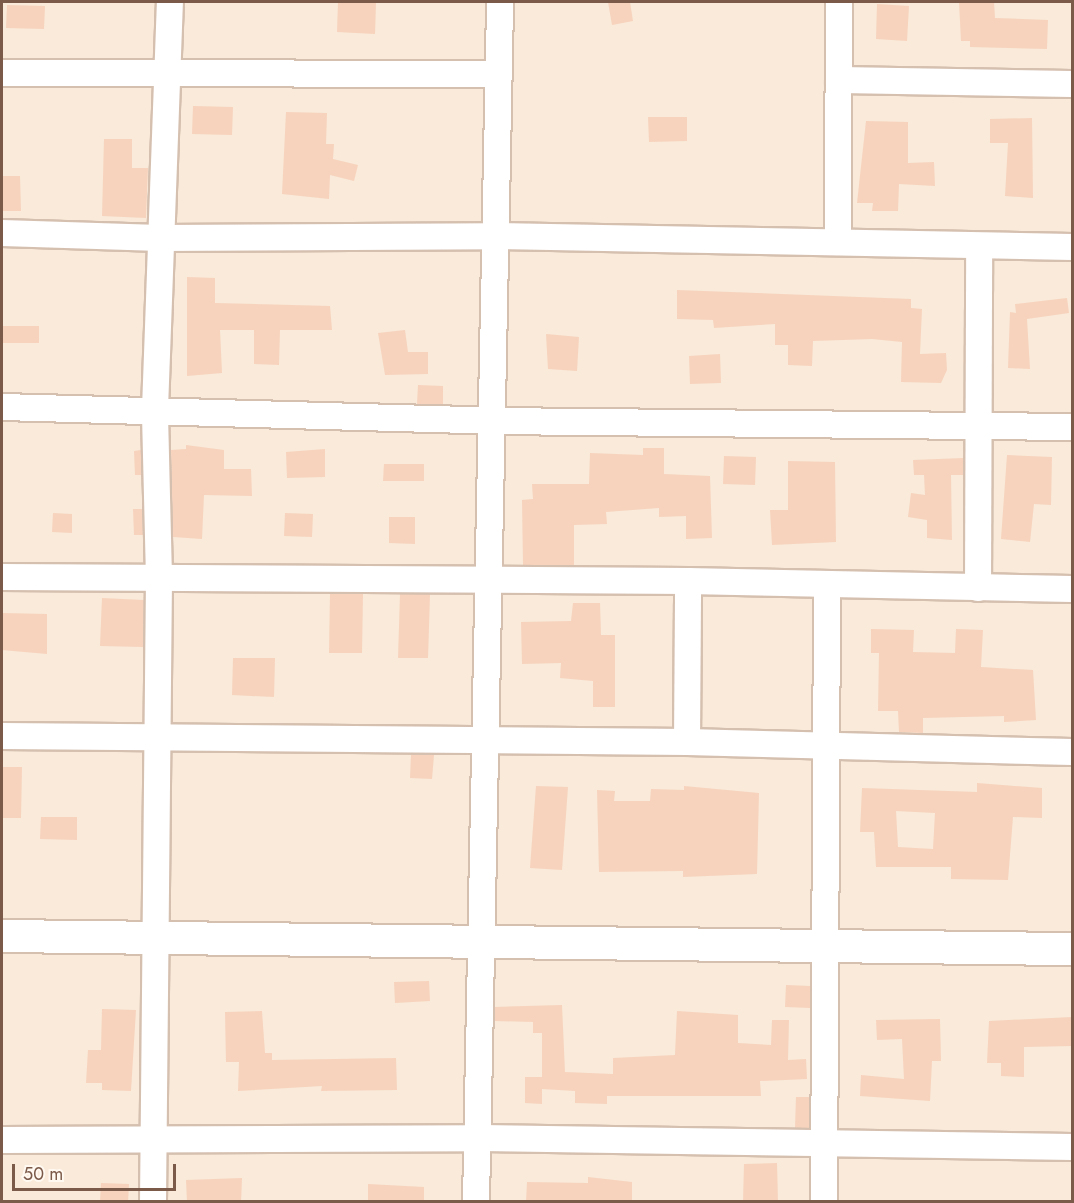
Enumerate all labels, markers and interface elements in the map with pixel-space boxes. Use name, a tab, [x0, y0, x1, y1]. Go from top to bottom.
scale bar	[15, 1152, 178, 1190]
text: 50 m	[23, 1161, 63, 1187]

